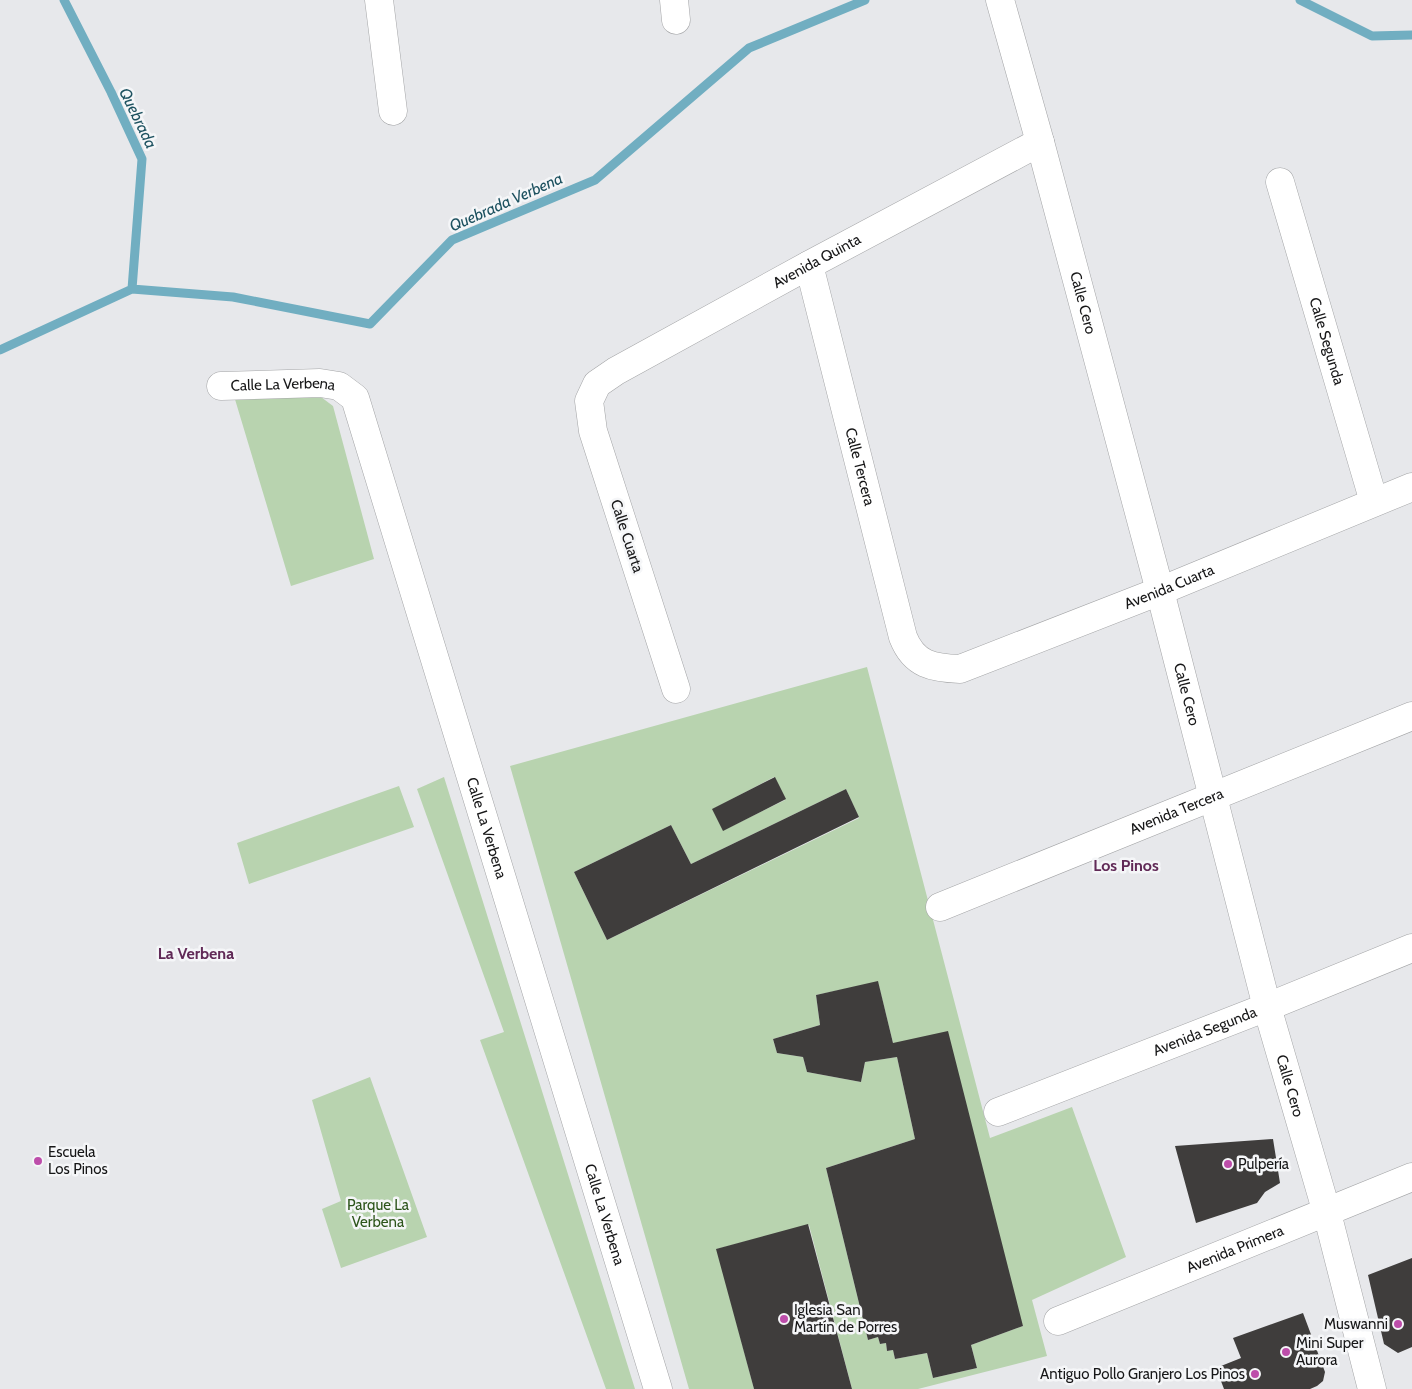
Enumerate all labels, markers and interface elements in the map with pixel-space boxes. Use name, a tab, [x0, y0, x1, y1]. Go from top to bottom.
water label: Quebrada	[115, 85, 161, 151]
water label: Quebrada Verbena	[446, 169, 566, 235]
street label: Avenida Quinta	[770, 230, 865, 292]
street label: Calle Cero	[1066, 270, 1100, 336]
street label: Calle Segunda	[1305, 295, 1348, 388]
street label: Calle La Verbena	[230, 374, 337, 395]
street label: Calle Tercera	[841, 426, 879, 508]
street label: Calle Cuarta	[607, 497, 647, 575]
street label: Avenida Cuarta	[1122, 560, 1218, 613]
street label: Calle Cero	[1170, 661, 1203, 728]
street label: Calle La Verbena	[463, 775, 511, 882]
street label: Avenida Tercera	[1127, 784, 1227, 838]
district label: Los Pinos	[1093, 856, 1159, 875]
district label: La Verbena	[158, 944, 234, 963]
street label: Avenida Segunda	[1150, 1003, 1260, 1060]
street label: Calle Cero	[1272, 1053, 1308, 1119]
place label: Escuela Los Pinos	[48, 1143, 108, 1178]
marker: Escuela Los Pinos	[32, 1155, 44, 1167]
place label: Pulpería	[1238, 1155, 1290, 1173]
marker: Pulpería	[1222, 1158, 1234, 1170]
street label: Calle La Verbena	[581, 1162, 629, 1268]
park label: Parque La Verbena	[347, 1196, 410, 1231]
street label: Avenida Primera	[1184, 1221, 1287, 1277]
place label: Iglesia San Martín de Porres	[794, 1301, 897, 1336]
marker: Iglesia San Martín de Porres	[778, 1313, 790, 1325]
place label: Muswanni	[1324, 1315, 1388, 1333]
marker: Muswanni	[1392, 1318, 1404, 1330]
place label: Mini Super Aurora	[1296, 1334, 1364, 1369]
marker: Mini Super Aurora	[1280, 1346, 1292, 1358]
place label: Antiguo Pollo Granjero Los Pinos	[1040, 1365, 1245, 1383]
marker: Antiguo Pollo Granjero Los Pinos	[1249, 1368, 1261, 1380]

